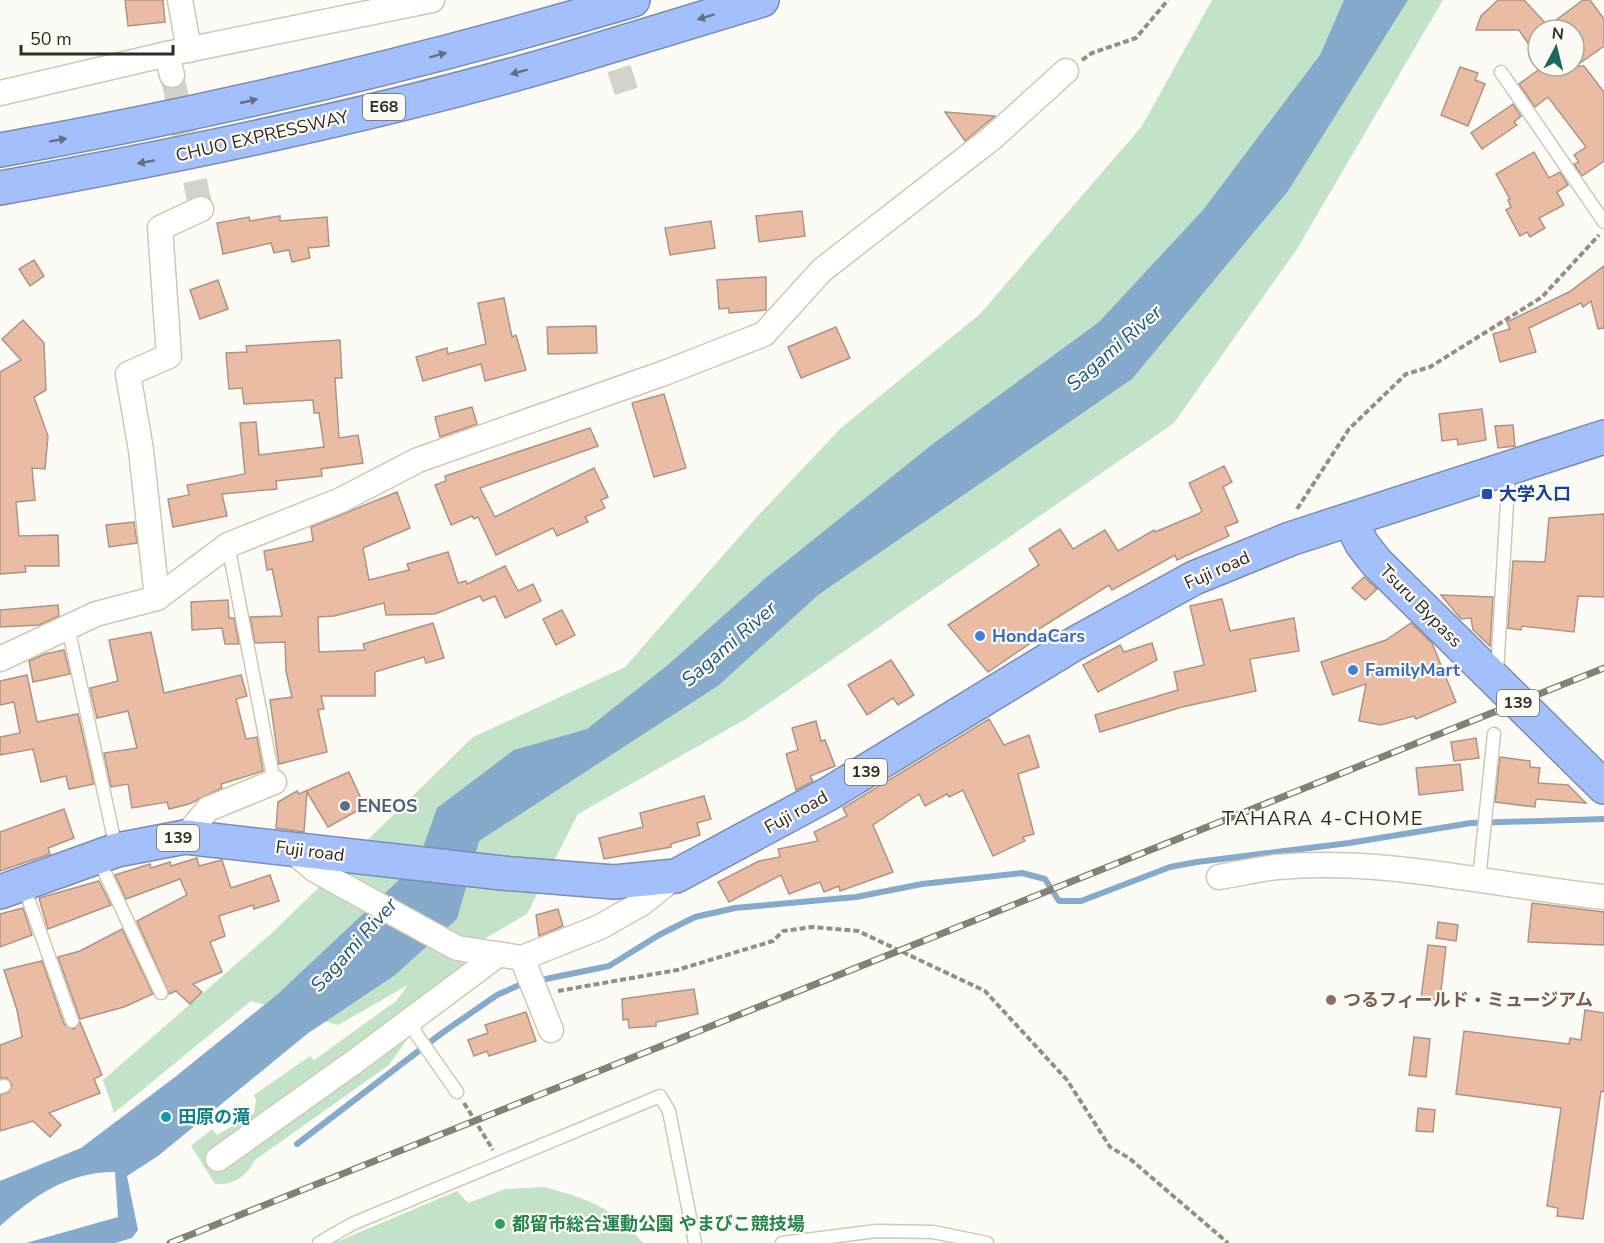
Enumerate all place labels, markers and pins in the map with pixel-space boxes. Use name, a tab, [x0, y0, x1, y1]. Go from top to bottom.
place label: 大学入口	[1499, 482, 1571, 506]
marker: 大学入口	[1480, 487, 1494, 501]
place label: HondaCars	[992, 624, 1085, 648]
marker: HondaCars	[973, 629, 987, 643]
place label: FamilyMart	[1365, 658, 1460, 682]
marker: FamilyMart	[1346, 663, 1360, 677]
place label: ENEOS	[357, 794, 417, 818]
marker: ENEOS	[338, 799, 352, 813]
place label: つるフィールド・ミュージアム	[1343, 988, 1593, 1012]
marker: つるフィールド・ミュージアム	[1324, 993, 1338, 1007]
place label: 田原の滝	[178, 1105, 250, 1129]
marker: 田原の滝	[159, 1110, 173, 1124]
place label: 都留市総合運動公園 やまびこ競技場	[512, 1212, 805, 1236]
marker: 都留市総合運動公園 やまびこ競技場	[493, 1217, 507, 1231]

